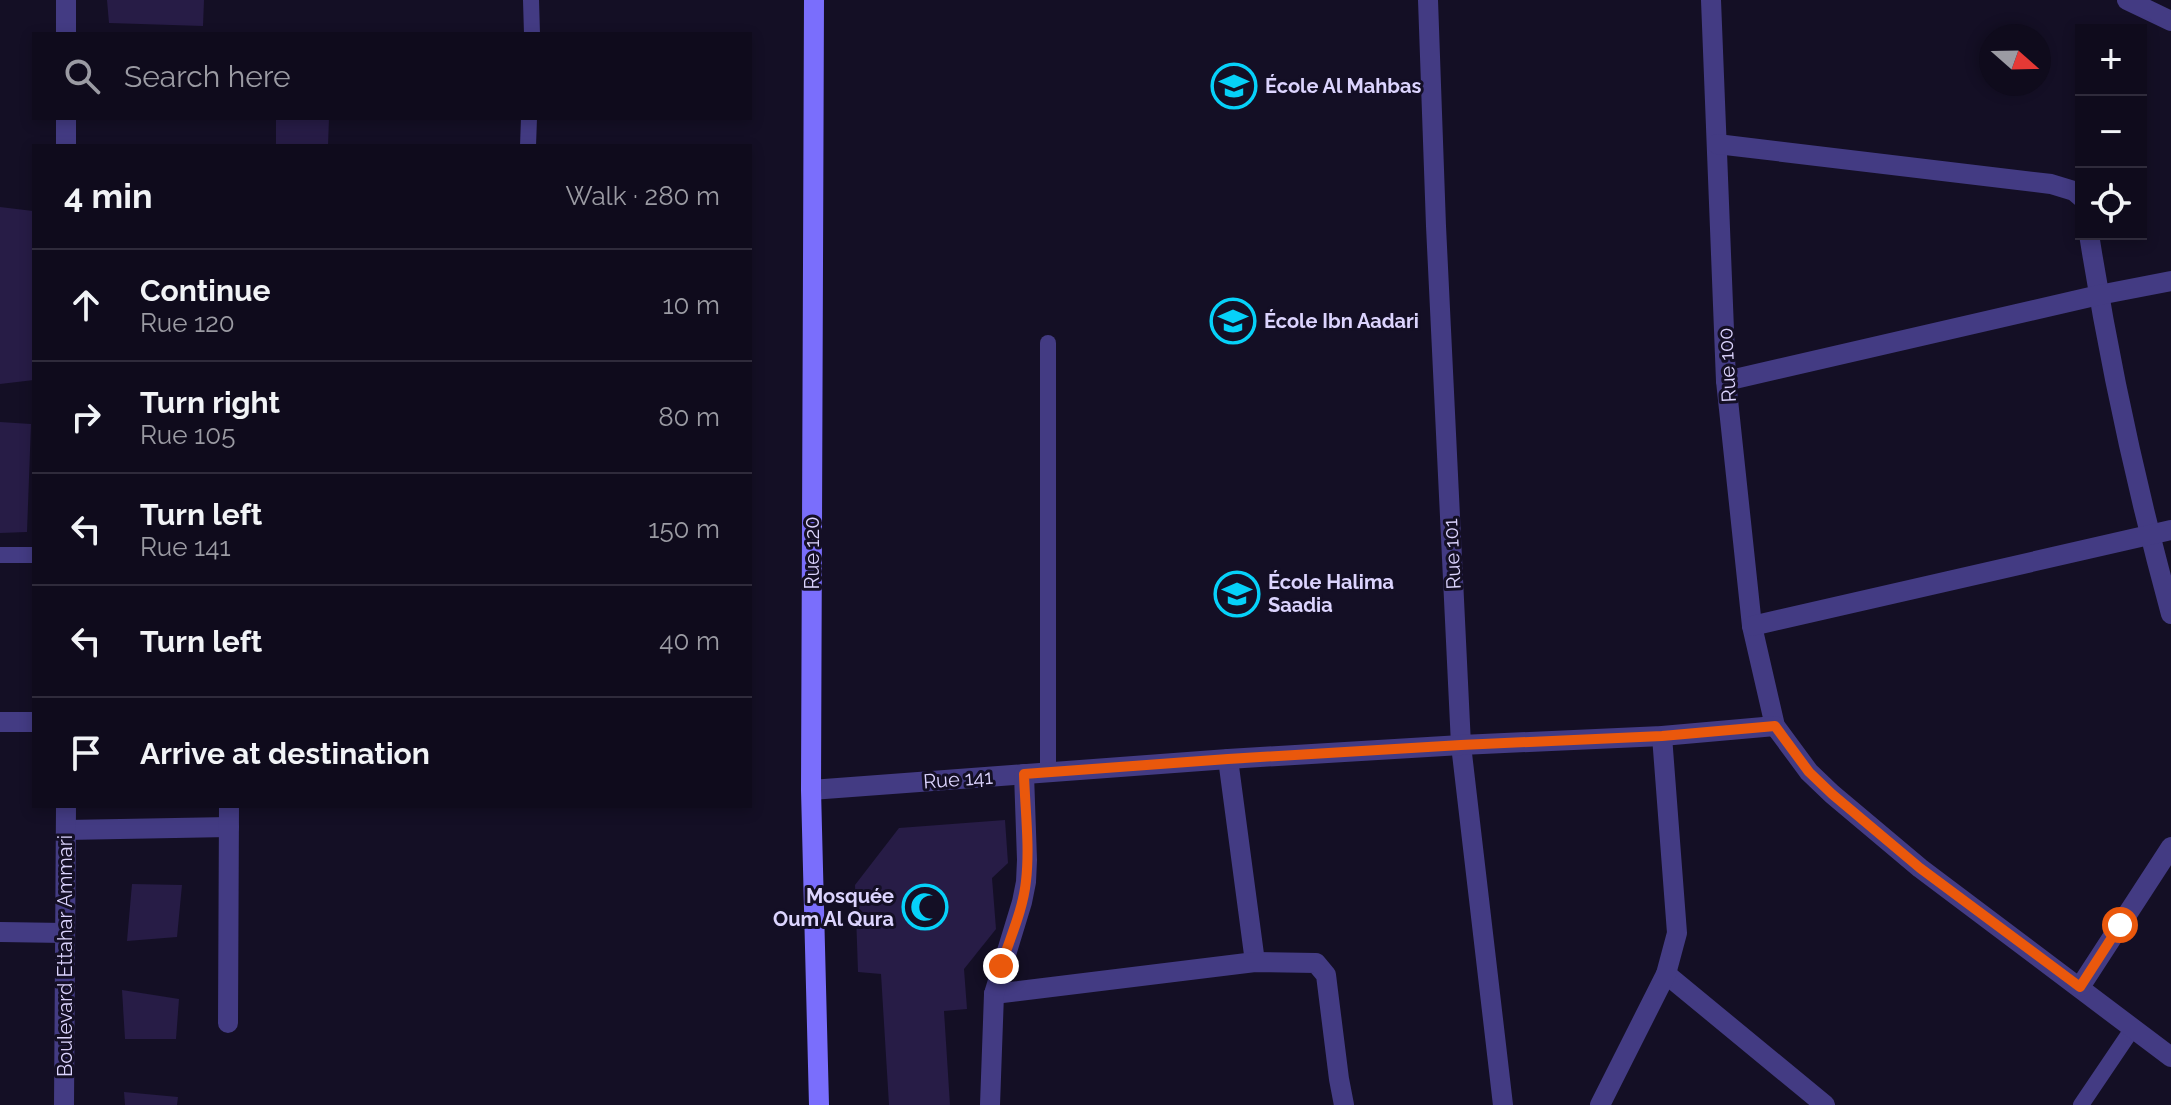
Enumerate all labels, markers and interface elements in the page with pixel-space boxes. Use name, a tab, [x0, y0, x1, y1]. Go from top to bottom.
north arrow	[1979, 24, 2051, 96]
map controls	[2075, 24, 2147, 240]
button: +	[2075, 24, 2147, 96]
search box	[32, 32, 752, 120]
icon: search	[60, 54, 104, 98]
text: Search here	[124, 59, 291, 94]
school or university icon: École Al Mahbas	[1210, 62, 1258, 110]
place label: École Al Mahbas	[1265, 74, 1421, 98]
button: −	[2075, 96, 2147, 168]
button: locate	[2075, 168, 2147, 240]
text: 4 min	[64, 176, 152, 216]
text: Walk · 280 m	[566, 181, 720, 211]
text: Continue	[140, 273, 271, 308]
icon: ahead	[64, 283, 108, 327]
text: 10 m	[662, 290, 720, 320]
school or university icon: École Ibn Aadari	[1209, 297, 1257, 345]
text: Rue 120	[140, 308, 235, 338]
place label: École Ibn Aadari	[1264, 309, 1419, 333]
street label: Rue 100	[1713, 327, 1741, 403]
text: Turn right	[140, 385, 280, 420]
icon: right	[64, 395, 108, 439]
text: 80 m	[658, 402, 720, 432]
text: Rue 105	[140, 420, 235, 450]
text: Turn left	[140, 497, 262, 532]
icon: left	[64, 507, 108, 551]
text: 150 m	[648, 514, 720, 544]
street label: Rue 120	[800, 517, 824, 589]
street label: Rue 101	[1438, 517, 1466, 590]
text: Rue 141	[140, 532, 231, 562]
school or university icon: École Halima Saadia	[1213, 570, 1261, 618]
place label: École Halima Saadia	[1268, 570, 1394, 617]
icon: left	[64, 619, 108, 663]
text: Turn left	[140, 624, 262, 659]
text: 40 m	[659, 626, 720, 656]
icon: arrive	[64, 731, 108, 775]
text: Arrive at destination	[140, 736, 430, 771]
street label: Rue 141	[922, 765, 994, 793]
street label: Boulevard Ettahar Ammari	[53, 835, 77, 1077]
mosque icon: Mosquée Oum Al Qura	[901, 883, 949, 931]
place label: Mosquée Oum Al Qura	[773, 884, 894, 931]
route start	[2102, 907, 2138, 943]
route end	[983, 948, 1019, 984]

